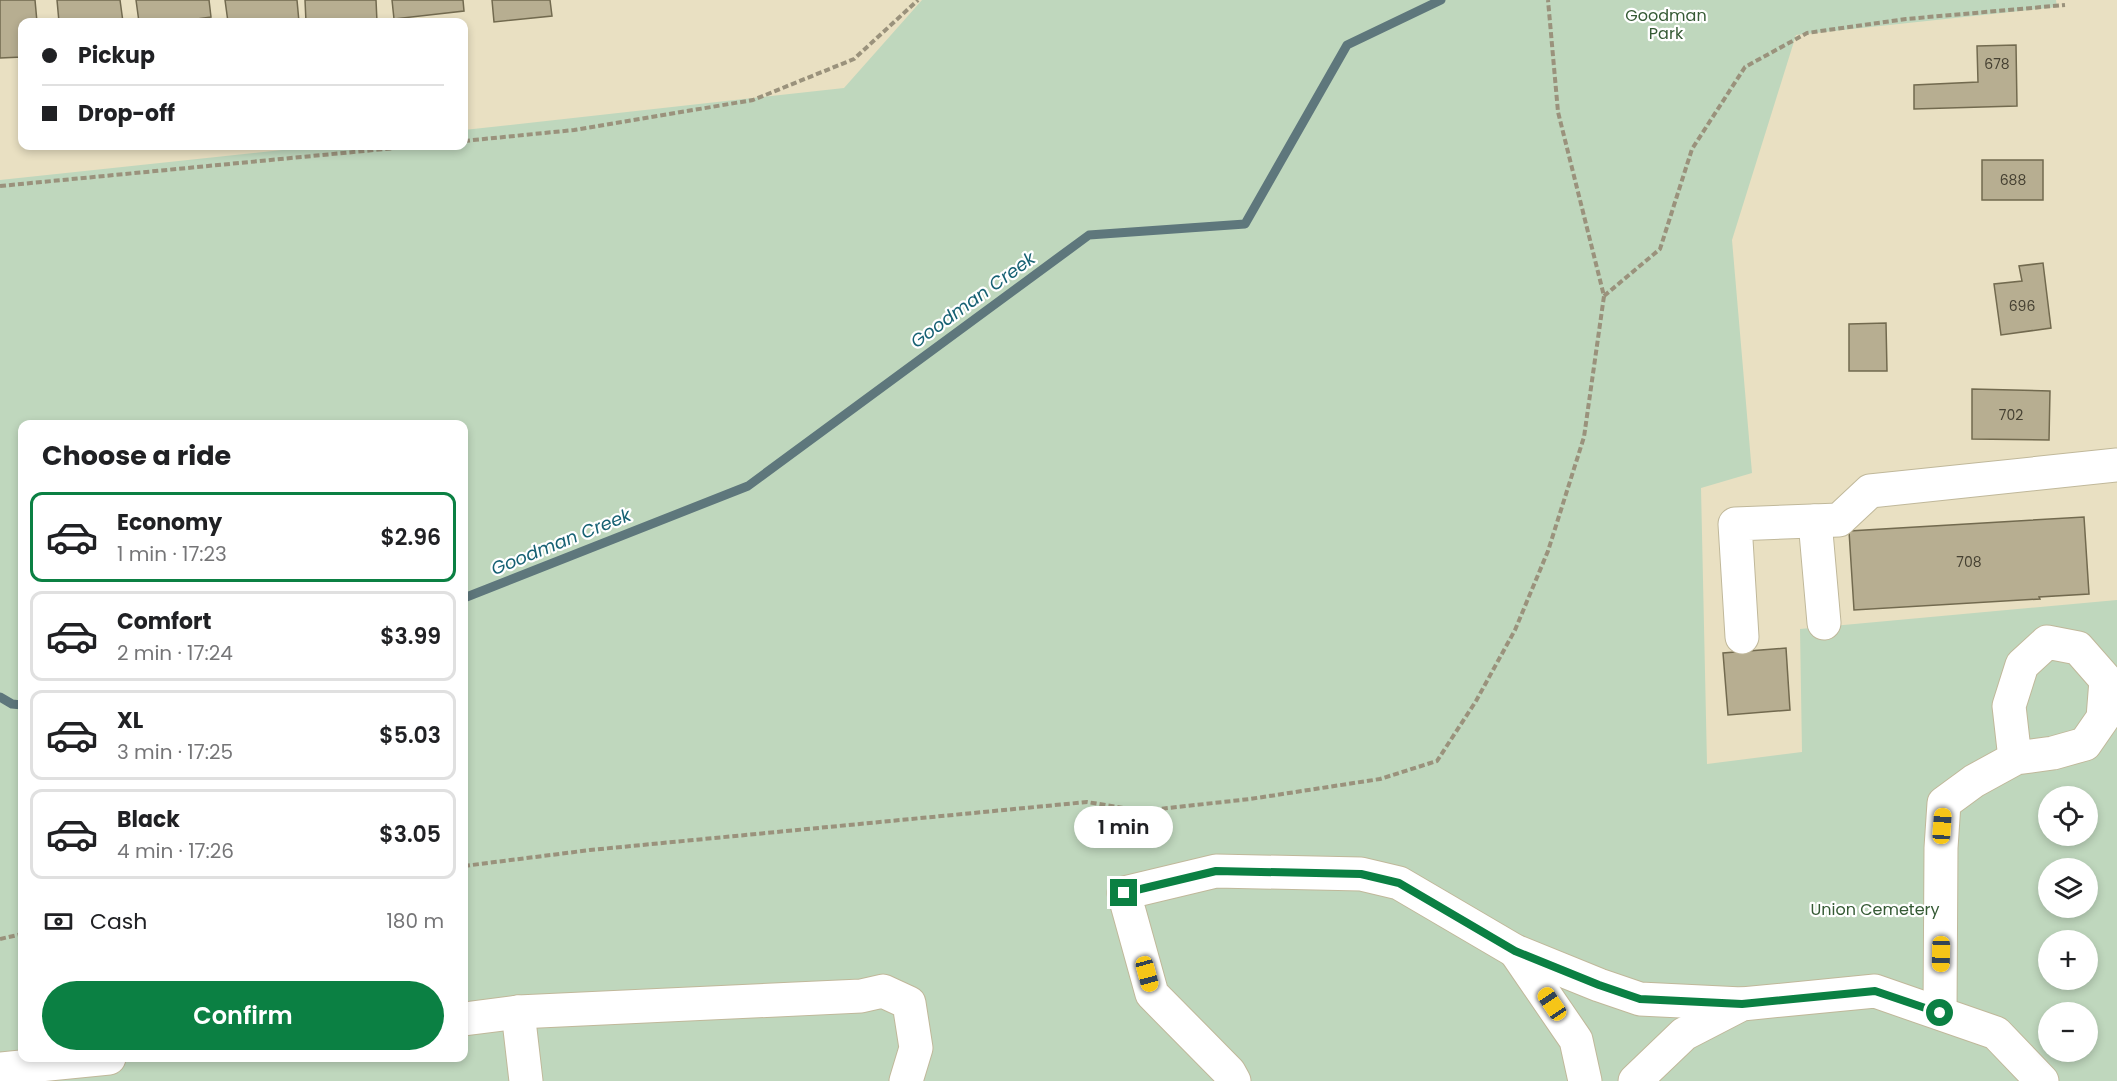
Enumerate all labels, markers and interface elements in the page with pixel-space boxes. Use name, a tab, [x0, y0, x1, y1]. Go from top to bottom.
park label: Goodman Park	[1625, 4, 1707, 45]
text: Pickup	[78, 40, 155, 71]
house number: 678	[1984, 54, 2010, 74]
text: Drop-off	[78, 98, 175, 129]
house number: 688	[2000, 170, 2026, 190]
water label: Goodman Creek	[905, 245, 1041, 354]
house number: 696	[2009, 296, 2035, 316]
house number: 702	[1999, 405, 2023, 425]
text: Choose a ride	[42, 437, 231, 474]
water label: Goodman Creek	[487, 502, 635, 581]
text: Economy	[117, 507, 222, 538]
icon: car	[45, 510, 99, 564]
text: $2.96	[380, 522, 441, 553]
text: 1 min · 17:23	[117, 540, 227, 568]
house number: 708	[1956, 552, 1982, 572]
text: Comfort	[117, 606, 211, 637]
icon: car	[45, 609, 99, 663]
text: $3.99	[380, 621, 441, 652]
text: 2 min · 17:24	[117, 639, 233, 667]
text: XL	[117, 705, 143, 736]
icon: car	[45, 708, 99, 762]
text: $5.03	[379, 720, 441, 751]
text: 3 min · 17:25	[117, 738, 233, 766]
map controls	[2038, 786, 2098, 1062]
button: locate	[2038, 786, 2098, 846]
text: Black	[117, 804, 180, 835]
callout: 1 min	[1074, 806, 1174, 848]
icon: car	[45, 807, 99, 861]
car	[1932, 807, 1952, 845]
text: 1 min	[1098, 813, 1149, 841]
text: $3.05	[379, 819, 441, 850]
text: 4 min · 17:26	[117, 837, 234, 865]
button: layers	[2038, 858, 2098, 918]
route end	[1110, 879, 1137, 906]
park label: Union Cemetery	[1810, 898, 1940, 921]
icon: cash	[42, 905, 75, 938]
text: Cash	[90, 906, 147, 937]
text: 180 m	[386, 907, 444, 935]
button: +	[2038, 930, 2098, 990]
car	[1932, 936, 1950, 972]
car	[1134, 954, 1160, 994]
button: Confirm	[42, 981, 444, 1050]
car	[1534, 984, 1570, 1024]
route start	[1926, 999, 1953, 1026]
button: −	[2038, 1002, 2098, 1062]

